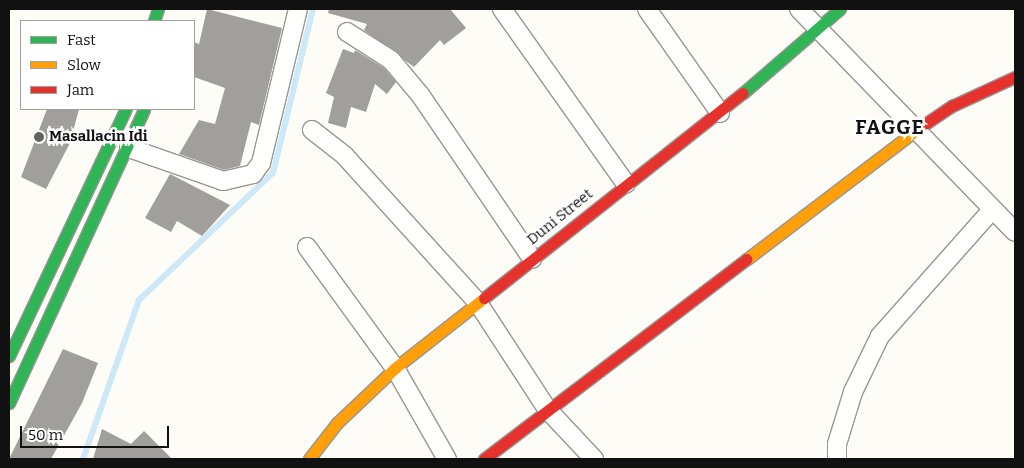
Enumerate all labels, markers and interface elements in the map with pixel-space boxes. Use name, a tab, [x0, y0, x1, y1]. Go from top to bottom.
legend	[20, 20, 195, 110]
text: Fast	[67, 31, 96, 49]
text: Slow	[67, 56, 101, 74]
text: Jam	[67, 81, 94, 99]
district label: FAGGE	[855, 115, 925, 139]
place label: Masallacin Idi	[49, 128, 148, 146]
marker: Masallacin Idi	[33, 131, 45, 143]
street label: Duni Street	[524, 185, 596, 249]
scale bar	[22, 416, 171, 448]
text: 50 m	[28, 426, 63, 444]

